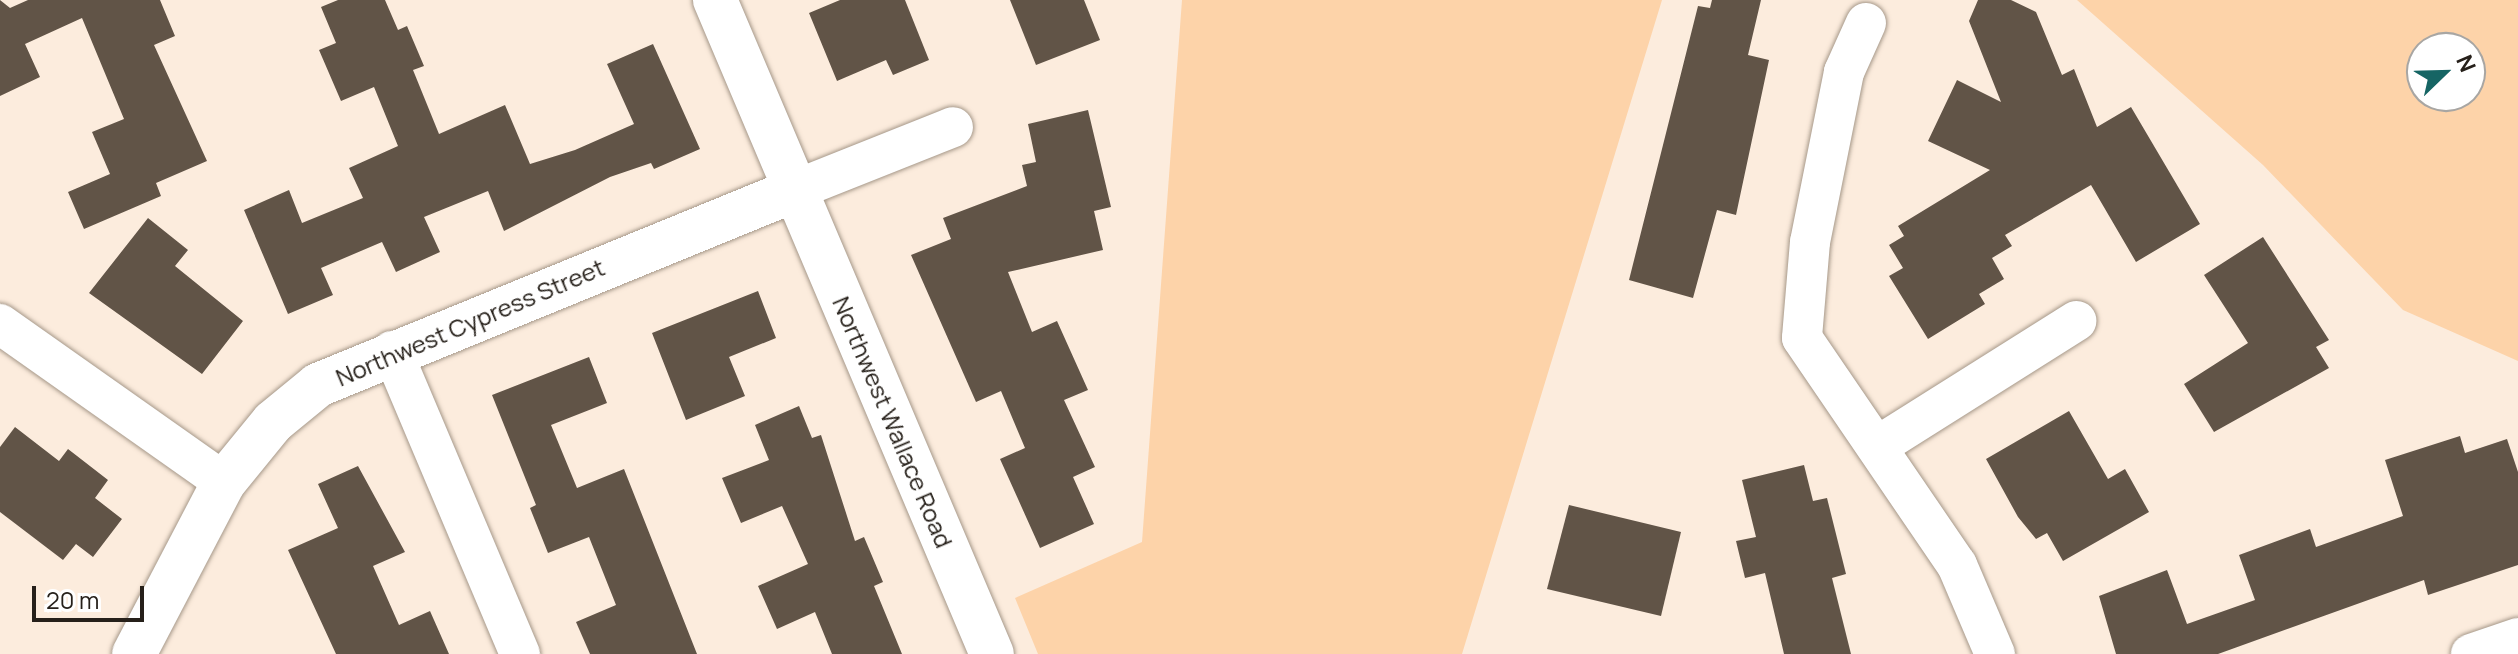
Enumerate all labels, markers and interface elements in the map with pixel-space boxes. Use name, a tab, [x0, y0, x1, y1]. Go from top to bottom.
north arrow	[2406, 32, 2486, 112]
text: N	[2449, 50, 2483, 77]
street label: Northwest Cypress Street	[331, 252, 609, 392]
street label: Northwest Wallace Road	[827, 292, 959, 552]
scale bar	[36, 570, 148, 620]
text: 20 m	[46, 583, 99, 616]

